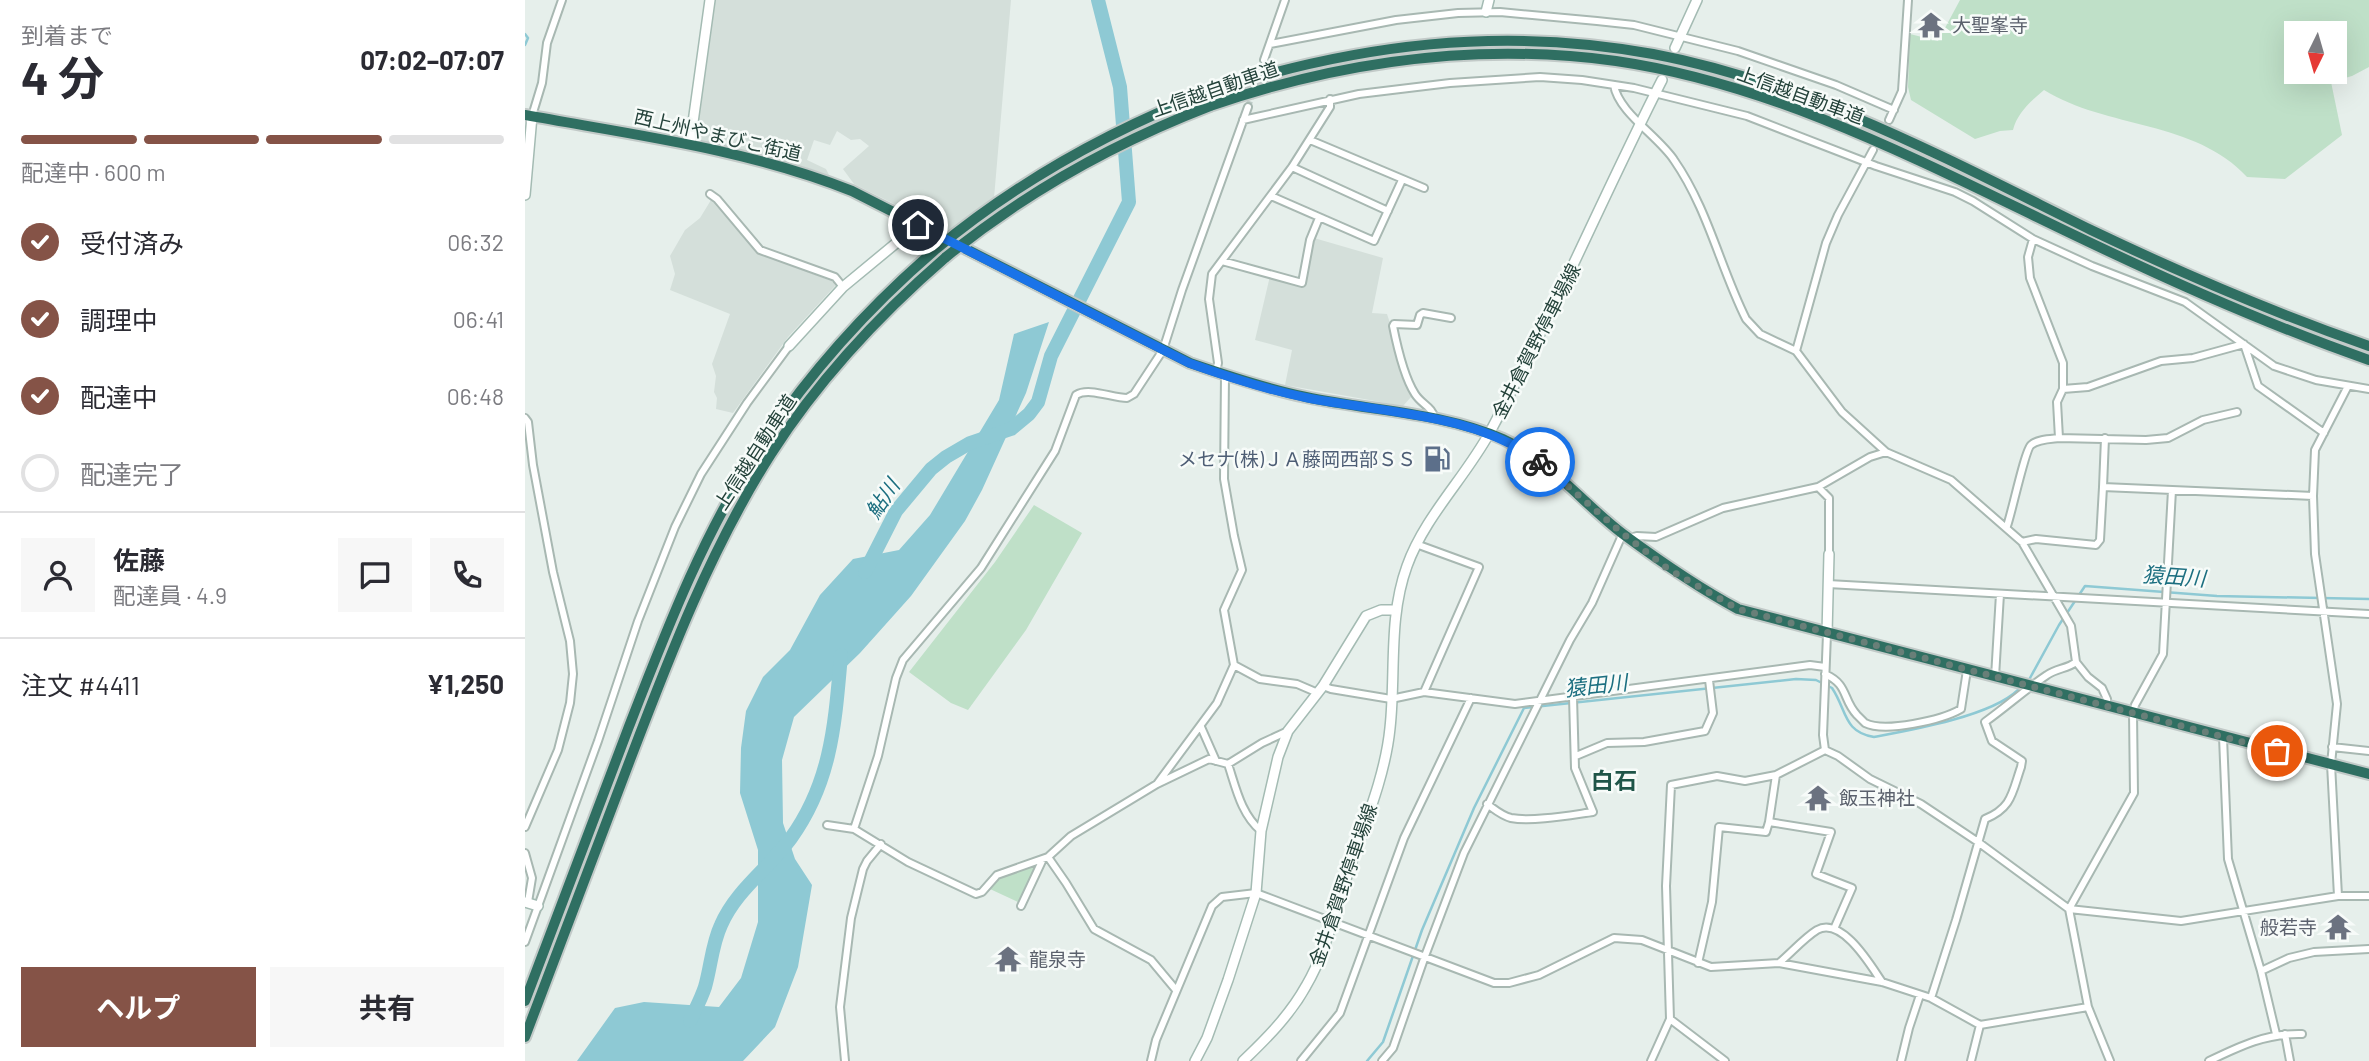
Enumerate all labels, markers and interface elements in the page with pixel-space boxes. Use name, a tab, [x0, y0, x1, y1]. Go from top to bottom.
temple icon: 大聖峯寺	[1916, 10, 1946, 40]
place label: 大聖峯寺	[1952, 13, 2028, 36]
text: 到着まで	[21, 21, 113, 49]
north arrow	[2284, 21, 2347, 84]
map controls	[2284, 21, 2347, 84]
text: 07:02–07:07	[360, 44, 504, 75]
text: 4 分	[21, 49, 104, 104]
street label: 上信越自動車道	[1148, 56, 1281, 121]
street label: 上信越自動車道	[1735, 61, 1868, 128]
street label: 西上州やまびこ街道	[632, 104, 804, 165]
text: 配達中 · 600 m	[21, 158, 166, 186]
pin	[888, 195, 948, 255]
icon: home	[899, 206, 937, 244]
icon: check	[21, 223, 59, 261]
text: 受付済み	[80, 227, 184, 258]
text: 06:32	[447, 228, 504, 256]
street label: 金井倉賀野停車場線	[1486, 259, 1585, 422]
icon: check	[21, 300, 59, 338]
text: 調理中	[80, 304, 158, 335]
text: 06:41	[453, 305, 504, 333]
icon: check	[21, 377, 59, 415]
text: 配達中	[80, 381, 158, 412]
text: 06:48	[447, 382, 504, 410]
street label: 上信越自動車道	[709, 390, 800, 514]
courier	[1505, 427, 1575, 497]
icon: bike	[1521, 443, 1559, 481]
fuel station icon: メセナ(株)ＪＡ藤岡西部ＳＳ	[1422, 444, 1452, 474]
place label: メセナ(株)ＪＡ藤岡西部ＳＳ	[1178, 447, 1416, 470]
text: 配達完了	[80, 458, 184, 489]
water label: 鮎川	[860, 472, 905, 523]
button: person	[21, 538, 95, 612]
button: chat	[338, 538, 412, 612]
button: phone	[430, 538, 504, 612]
text: 佐藤	[113, 544, 165, 575]
water label: 猿田川	[2142, 561, 2208, 590]
text: 配達員 · 4.9	[113, 581, 227, 609]
text: ¥1,250	[427, 668, 504, 699]
text: 注文 #4411	[21, 669, 140, 700]
water label: 猿田川	[1563, 669, 1630, 700]
pin	[2247, 721, 2307, 781]
icon: bag	[2258, 732, 2296, 770]
district label: 白石	[1591, 766, 1637, 794]
temple icon: 飯玉神社	[1803, 783, 1833, 813]
place label: 飯玉神社	[1839, 786, 1915, 809]
street label: 金井倉賀野停車場線	[1304, 800, 1381, 969]
temple icon: 般若寺	[2323, 912, 2353, 942]
place label: 般若寺	[2260, 915, 2317, 938]
temple icon: 龍泉寺	[993, 944, 1023, 974]
place label: 龍泉寺	[1029, 947, 1086, 970]
button: ヘルプ	[21, 967, 256, 1047]
button: 共有	[270, 967, 504, 1047]

